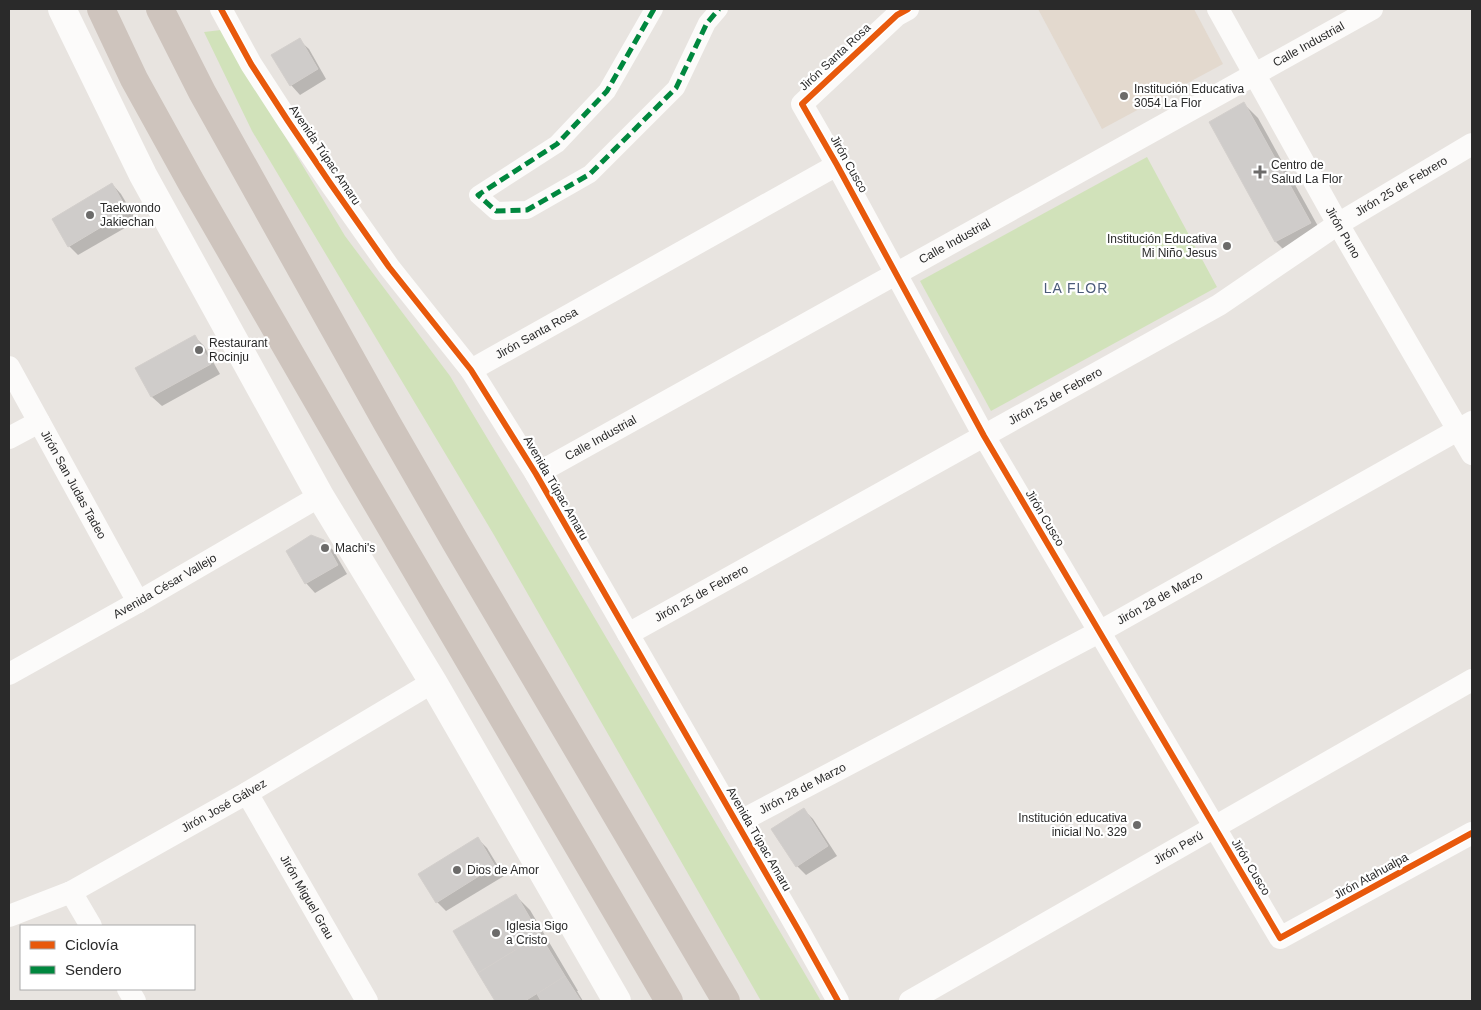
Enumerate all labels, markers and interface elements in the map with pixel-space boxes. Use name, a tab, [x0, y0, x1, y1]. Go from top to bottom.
street label: Calle Industrial	[1270, 19, 1347, 70]
street label: Jirón Santa Rosa	[797, 20, 874, 94]
place label: Institución Educativa 3054 La Flor	[1134, 82, 1244, 110]
marker: Institución Educativa 3054 La Flor	[1118, 90, 1130, 102]
street label: Avenida Túpac Amaru	[286, 102, 364, 208]
street label: Jirón Cusco	[828, 133, 871, 195]
street label: Jirón 25 de Febrero	[1353, 153, 1450, 219]
place label: Centro de Salud La Flor	[1271, 158, 1342, 186]
marker: Centro de Salud La Flor	[1253, 165, 1267, 179]
place label: Taekwondo Jakiechan	[100, 201, 161, 229]
street label: Jirón Puno	[1323, 204, 1364, 261]
marker: Taekwondo Jakiechan	[84, 209, 96, 221]
street label: Calle Industrial	[916, 216, 993, 267]
place label: Institución Educativa Mi Niño Jesus	[1107, 232, 1217, 260]
marker: Institución Educativa Mi Niño Jesus	[1221, 240, 1233, 252]
district label: LA FLOR	[1044, 280, 1108, 296]
street label: Jirón Santa Rosa	[493, 305, 580, 362]
place label: Restaurant Rocinju	[209, 336, 268, 364]
marker: Restaurant Rocinju	[193, 344, 205, 356]
street label: Jirón 25 de Febrero	[1006, 364, 1105, 428]
street label: Calle Industrial	[563, 413, 639, 463]
street label: Jirón San Judas Tadeo	[38, 428, 109, 542]
street label: Avenida Túpac Amaru	[521, 434, 591, 542]
street label: Jirón Cusco	[1023, 487, 1067, 549]
place label: Machi's	[335, 541, 375, 555]
marker: Machi's	[319, 542, 331, 554]
street label: Avenida César Vallejo	[111, 551, 219, 621]
street label: Jirón 25 de Febrero	[652, 561, 751, 625]
street label: Jirón 28 de Marzo	[1114, 568, 1205, 628]
street label: Jirón 28 de Marzo	[757, 760, 849, 817]
street label: Jirón José Gálvez	[179, 776, 269, 835]
street label: Avenida Túpac Amaru	[724, 785, 794, 893]
place label: Institución educativa inicial No. 329	[1018, 811, 1127, 839]
marker: Institución educativa inicial No. 329	[1131, 819, 1143, 831]
street label: Jirón Perú	[1151, 828, 1206, 867]
street label: Jirón Cusco	[1229, 836, 1273, 898]
street label: Jirón Atahualpa	[1331, 850, 1411, 902]
street label: Jirón Miguel Grau	[277, 852, 337, 942]
place label: Dios de Amor	[467, 863, 539, 877]
marker: Dios de Amor	[451, 864, 463, 876]
place label: Iglesia Sigo a Cristo	[506, 919, 568, 947]
legend	[20, 925, 195, 990]
marker: Iglesia Sigo a Cristo	[490, 927, 502, 939]
text: Ciclovía	[65, 936, 119, 953]
text: Sendero	[65, 961, 122, 978]

